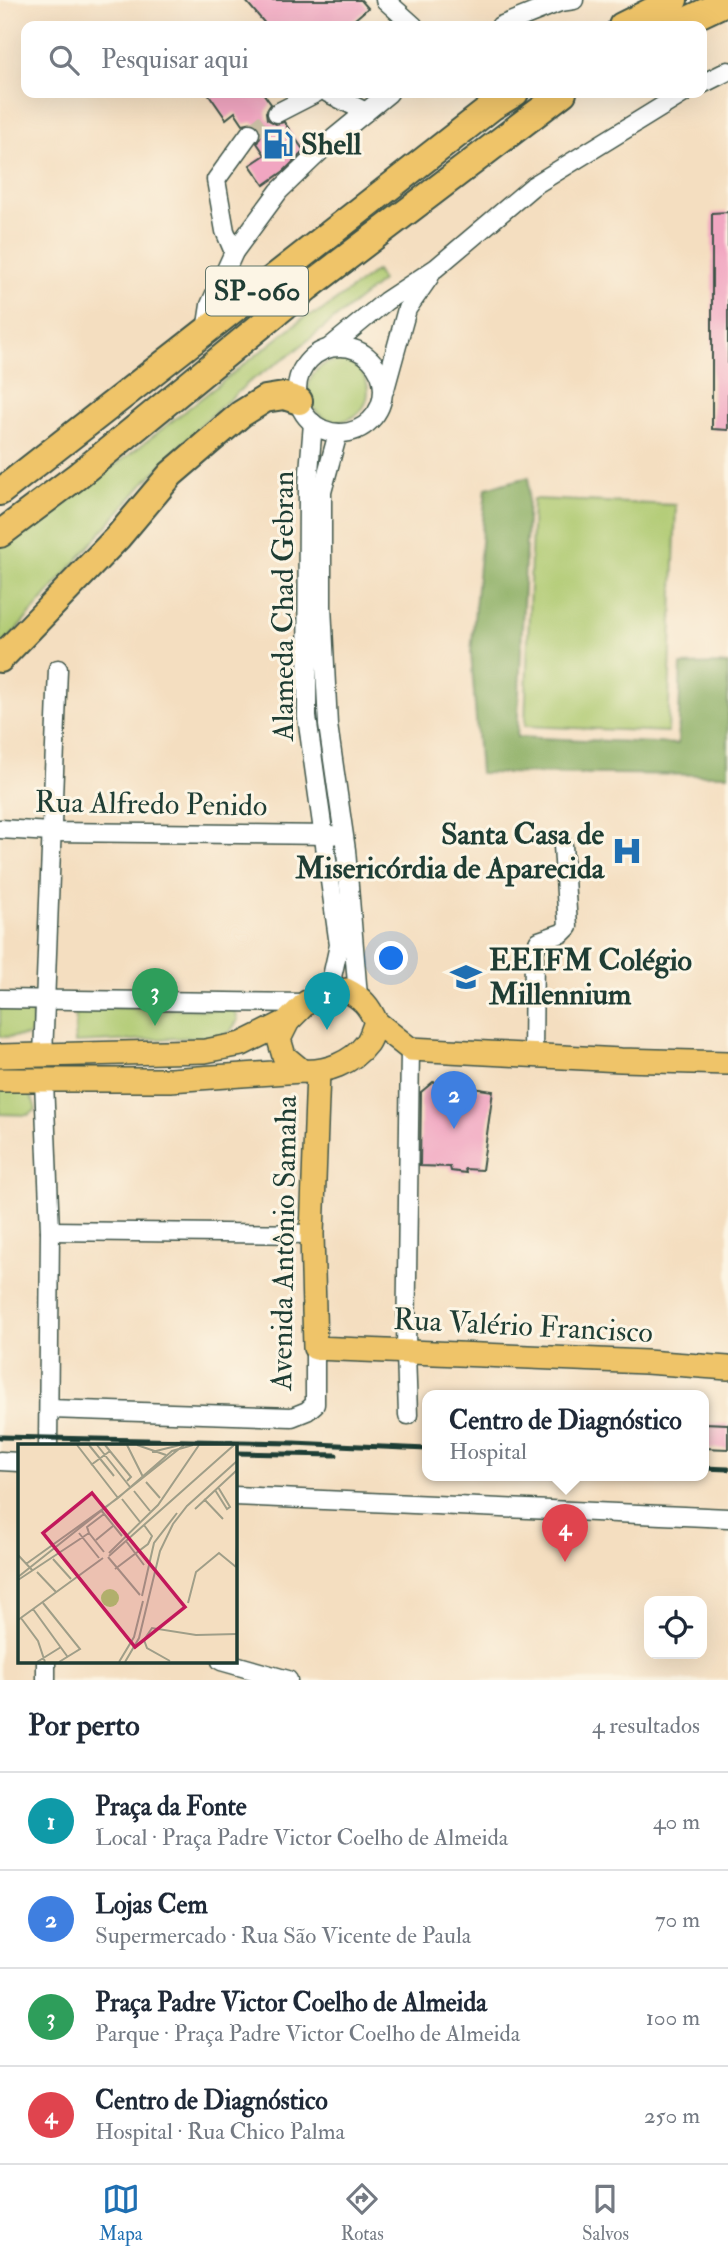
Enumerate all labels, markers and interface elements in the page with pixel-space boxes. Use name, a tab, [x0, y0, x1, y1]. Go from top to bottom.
search box	[21, 21, 707, 98]
icon: search	[45, 41, 83, 79]
text: Pesquisar aqui	[101, 44, 249, 76]
place label: Shell	[301, 126, 362, 163]
fuel station icon: Shell	[261, 127, 295, 161]
road number: SP-060	[206, 266, 308, 316]
street label: Alameda Chad Gebran	[265, 471, 302, 742]
street label: Rua Alfredo Penido	[34, 783, 268, 825]
place label: Santa Casa de Misericórdia de Aparecida	[294, 816, 606, 887]
hospital icon: Santa Casa de Misericórdia de Aparecida	[610, 834, 644, 868]
your location	[374, 941, 408, 975]
place label: EEIFM Colégio Millennium	[488, 942, 692, 1013]
school or university icon: EEIFM Colégio Millennium	[449, 960, 483, 994]
pin: 3	[132, 968, 178, 1026]
pin: 1	[304, 972, 350, 1030]
pin: 2	[431, 1071, 477, 1129]
street label: Avenida Antônio Samaha	[263, 1094, 305, 1392]
street label: Rua Valério Francisco	[392, 1301, 654, 1351]
popup	[422, 1390, 709, 1481]
text: Centro de Diagnóstico	[449, 1405, 682, 1437]
text: Hospital	[449, 1437, 527, 1466]
inset map	[18, 1444, 236, 1662]
pin: 4	[542, 1504, 588, 1562]
map controls	[644, 1596, 707, 1659]
button: locate	[644, 1596, 707, 1659]
text: Por perto	[28, 1707, 140, 1744]
text: 4 resultados	[592, 1711, 700, 1740]
text: Praça da Fonte	[95, 1791, 247, 1823]
text: 1	[47, 1807, 55, 1836]
text: 40 m	[653, 1807, 700, 1836]
text: Local · Praça Padre Victor Coelho de Almeida	[95, 1823, 508, 1852]
text: Lojas Cem	[95, 1889, 208, 1921]
text: 2	[45, 1905, 57, 1934]
text: 70 m	[655, 1905, 700, 1934]
text: Supermercado · Rua São Vicente de Paula	[95, 1921, 471, 1950]
text: Praça Padre Victor Coelho de Almeida	[95, 1987, 487, 2019]
text: 3	[47, 2003, 55, 2032]
text: 100 m	[646, 2003, 700, 2032]
text: Parque · Praça Padre Victor Coelho de Almeida	[95, 2019, 520, 2048]
text: Centro de Diagnóstico	[95, 2085, 328, 2117]
text: 4	[45, 2101, 57, 2130]
text: 250 m	[644, 2101, 700, 2130]
text: Hospital · Rua Chico Palma	[95, 2117, 345, 2146]
tab: Mapa	[99, 2180, 143, 2246]
tab: Rotas	[341, 2180, 384, 2246]
tab: Salvos	[582, 2180, 629, 2246]

